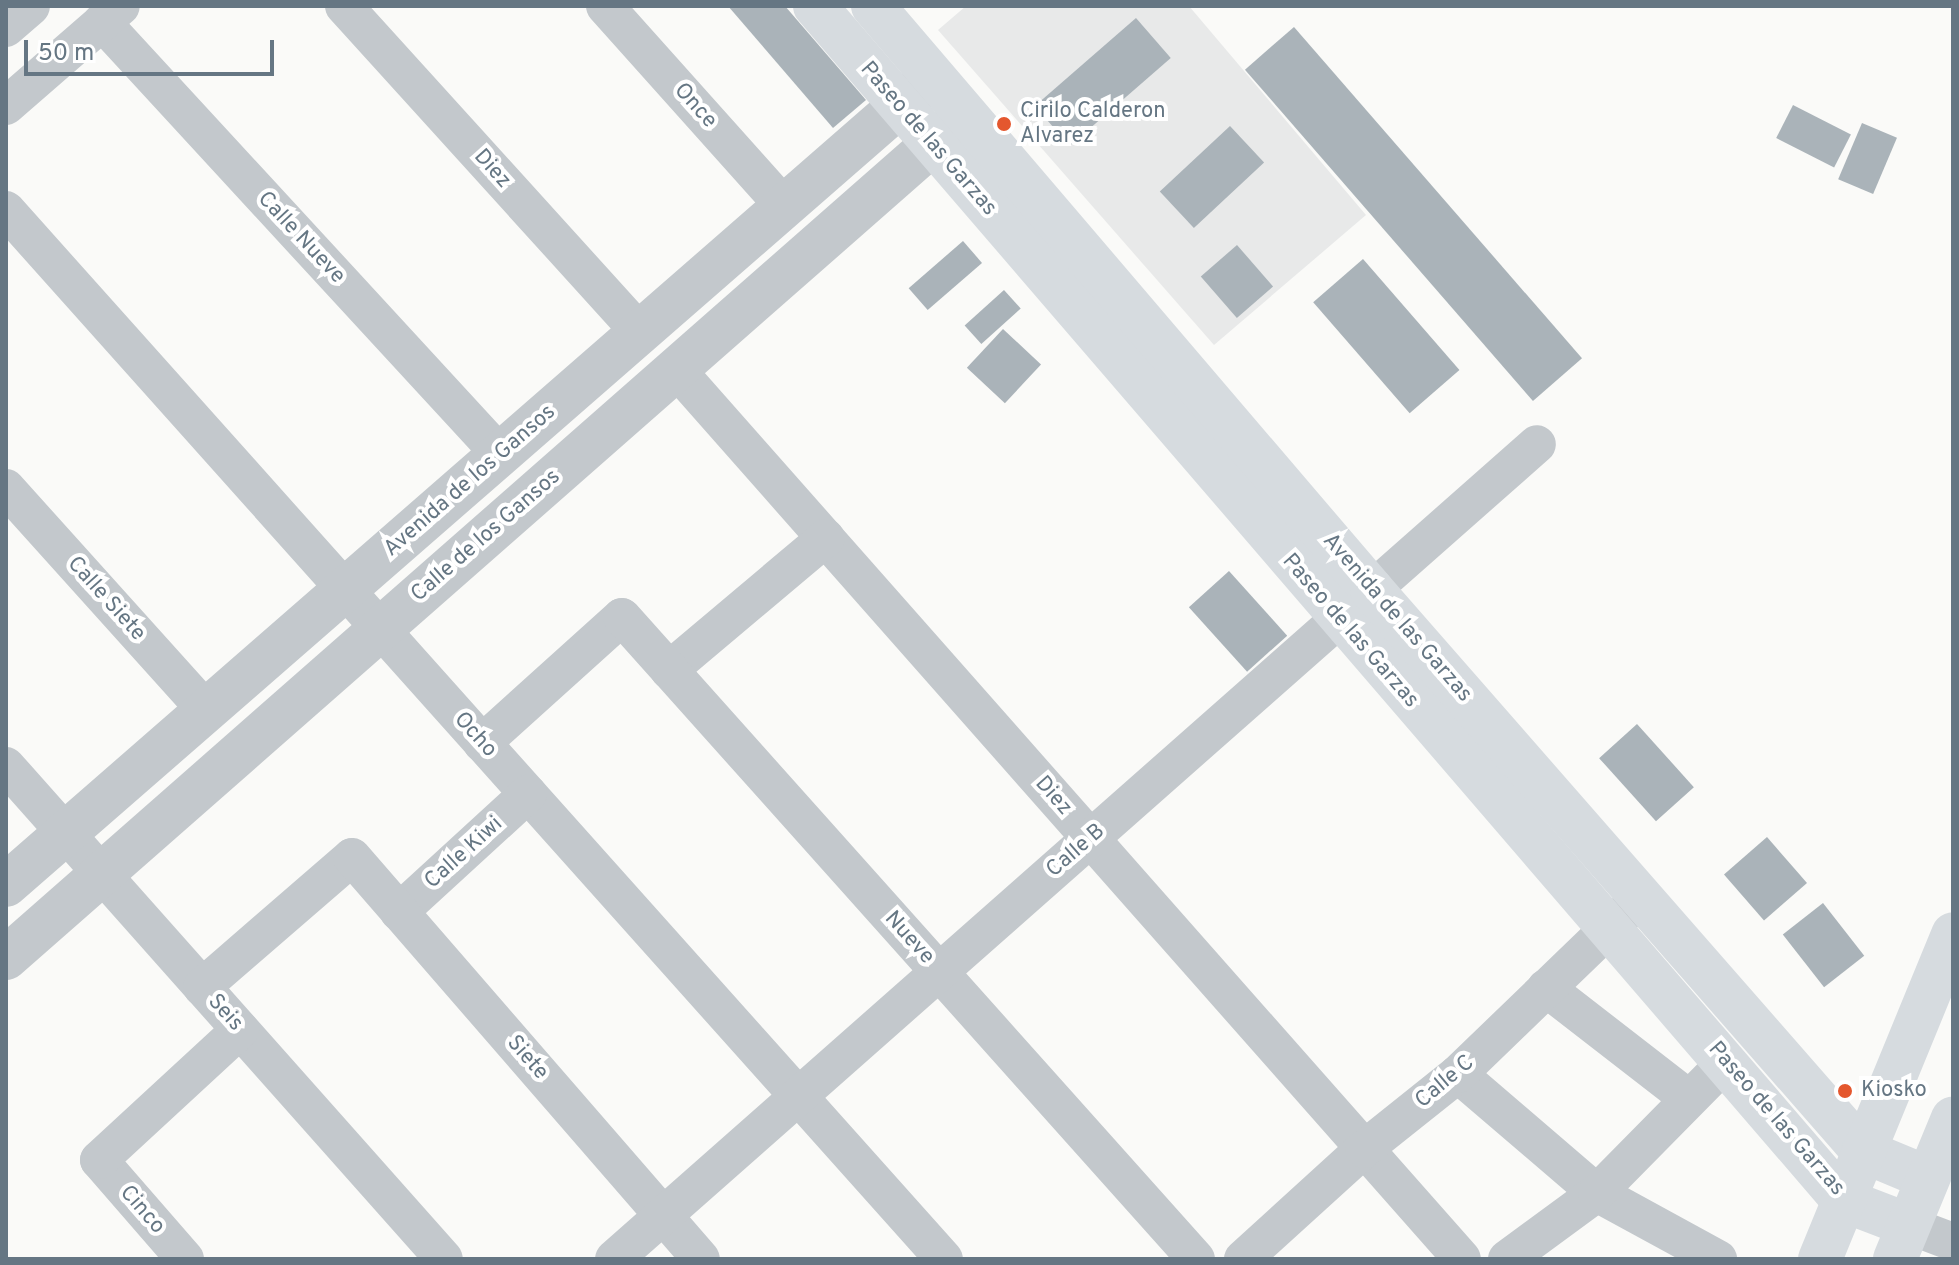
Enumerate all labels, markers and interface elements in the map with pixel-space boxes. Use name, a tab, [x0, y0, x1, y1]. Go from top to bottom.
scale bar	[28, 24, 278, 74]
text: 50 m	[38, 39, 94, 69]
street label: Paseo de las Garzas	[854, 57, 1002, 221]
street label: Once	[668, 78, 722, 134]
place label: Cirilo Calderon Alvarez	[1020, 98, 1166, 150]
marker: Cirilo Calderon Alvarez	[995, 115, 1013, 133]
street label: Diez	[468, 144, 516, 194]
street label: Calle Nueve	[252, 186, 350, 290]
street label: Avenida de los Gansos	[379, 399, 561, 563]
street label: Calle de los Gansos	[406, 464, 566, 608]
street label: Avenida de las Garzas	[1317, 528, 1477, 708]
street label: Paseo de las Garzas	[1276, 549, 1424, 713]
street label: Calle Siete	[61, 551, 151, 647]
street label: Ocho	[448, 707, 502, 763]
street label: Diez	[1029, 771, 1077, 821]
street label: Calle Kiwi	[420, 811, 508, 895]
street label: Calle B	[1041, 818, 1111, 884]
street label: Nueve	[878, 906, 940, 970]
street label: Seis	[202, 989, 248, 1037]
street label: Siete	[501, 1030, 553, 1086]
street label: Paseo de las Garzas	[1702, 1037, 1850, 1201]
street label: Calle C	[1410, 1050, 1480, 1114]
place label: Kiosko	[1861, 1078, 1927, 1104]
marker: Kiosko	[1836, 1082, 1854, 1100]
street label: Cinco	[114, 1180, 170, 1240]

